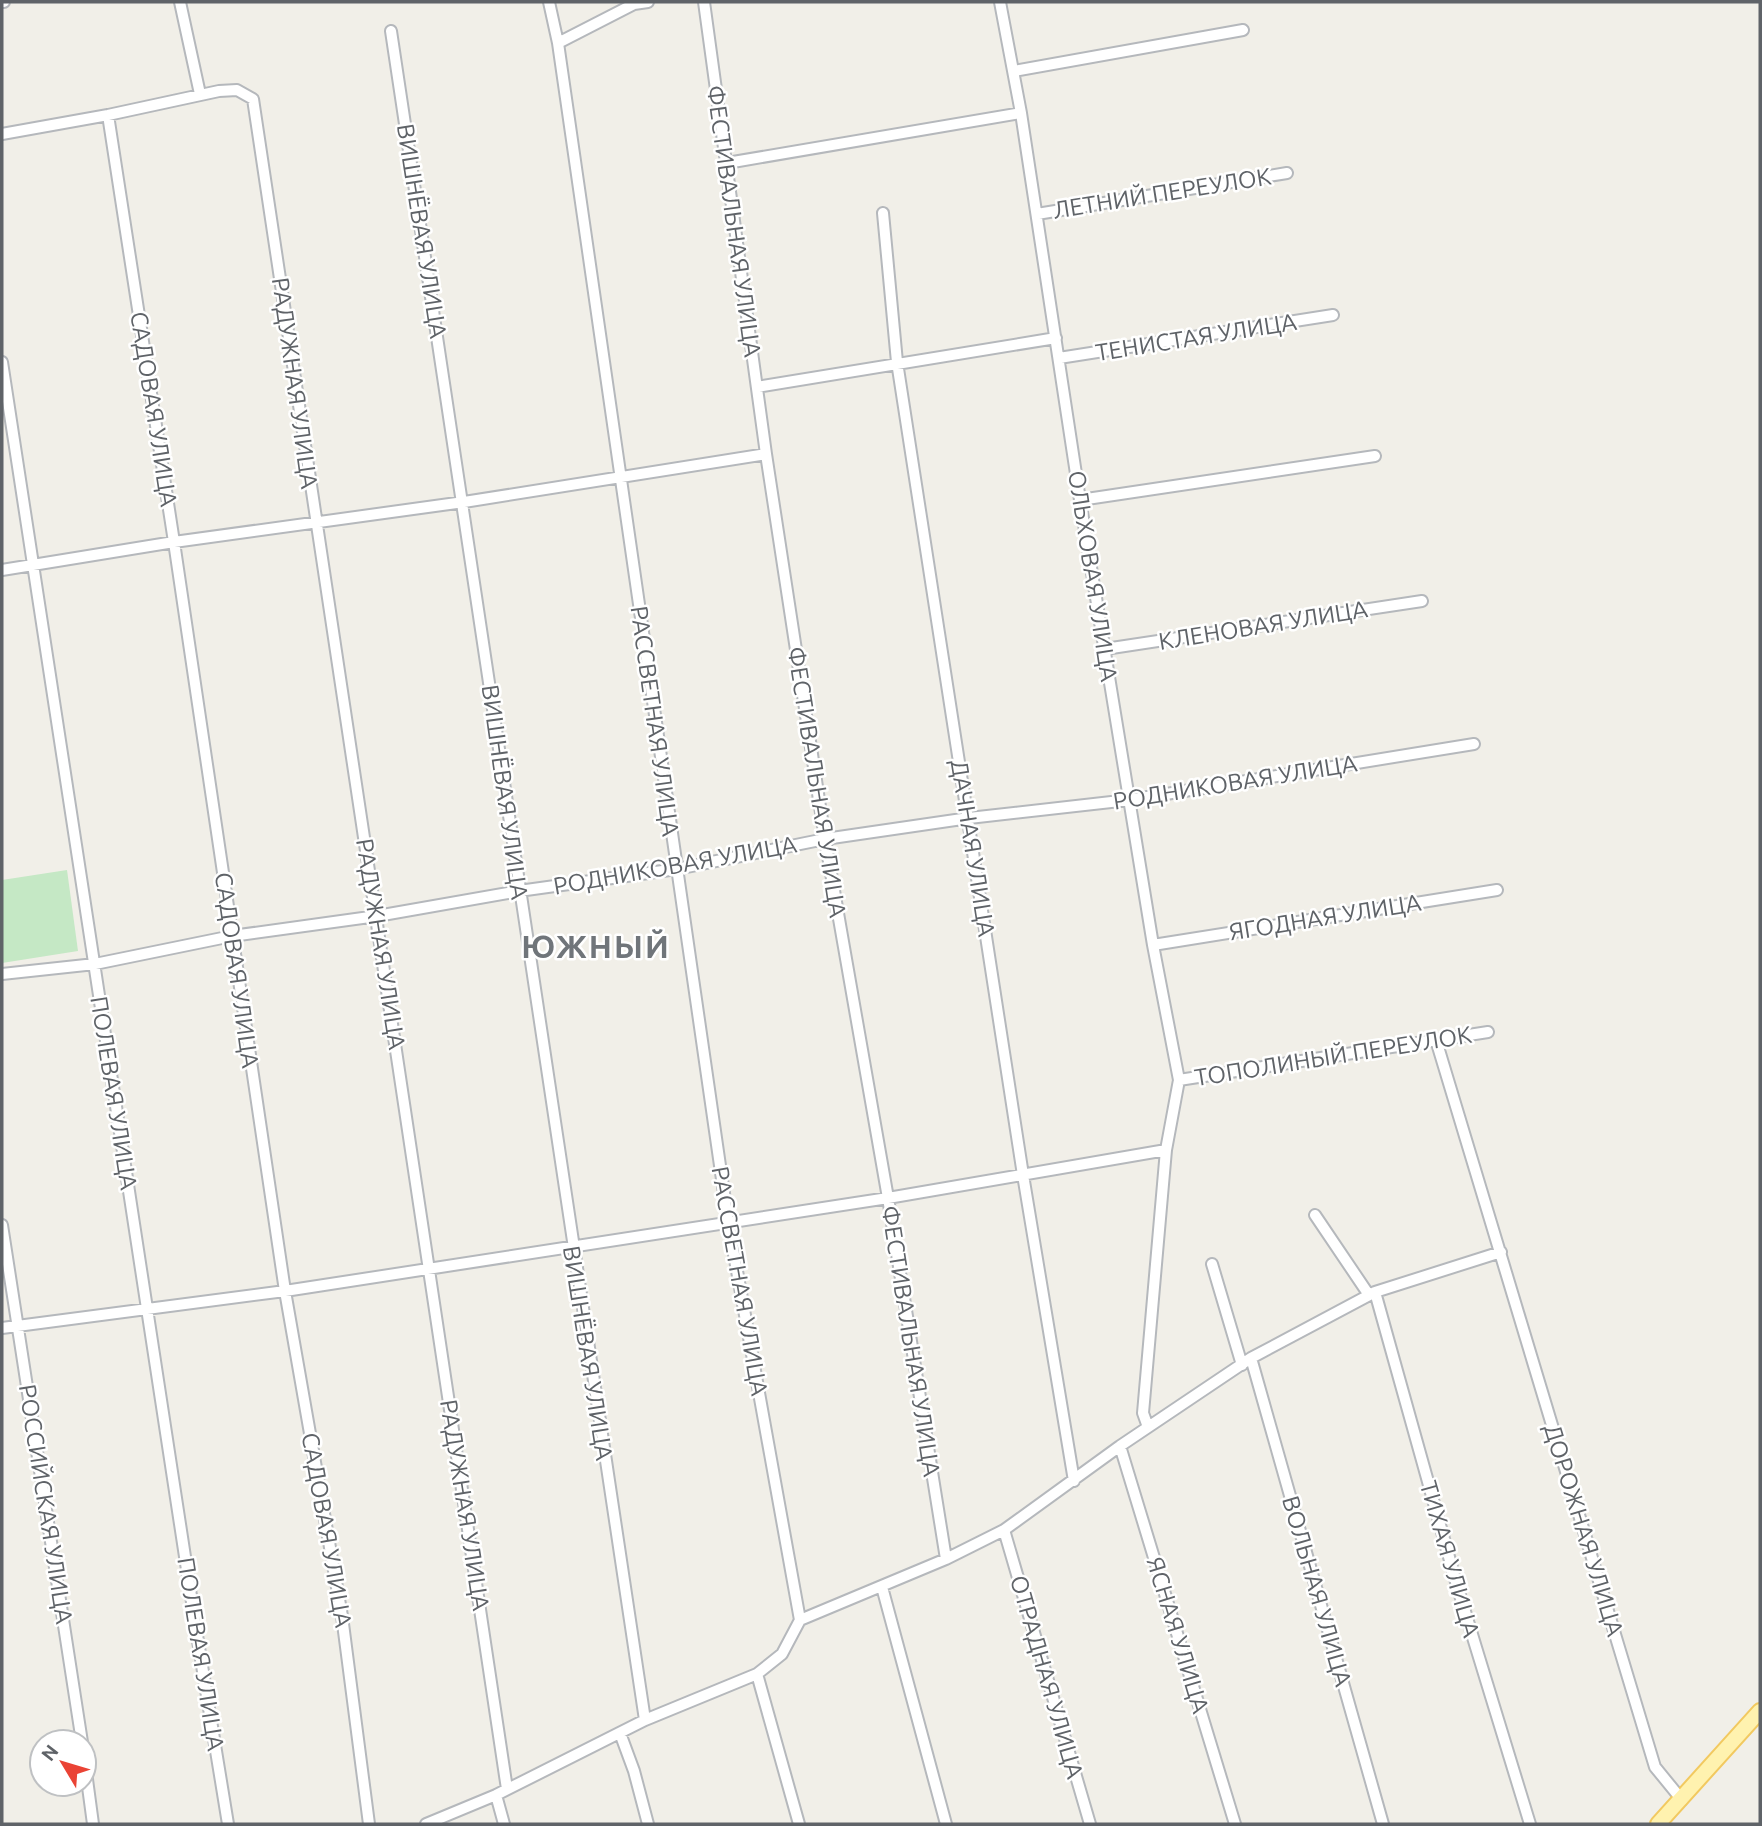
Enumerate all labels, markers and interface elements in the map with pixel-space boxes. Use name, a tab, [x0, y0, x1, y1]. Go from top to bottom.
street label: ФЕСТИВАЛЬНАЯ УЛИЦА	[702, 83, 766, 359]
street label: ВИШНЁВАЯ УЛИЦА	[392, 122, 452, 340]
street label: ЛЕТНИЙ ПЕРЕУЛОК	[1051, 161, 1273, 224]
street label: РАДУЖНАЯ УЛИЦА	[267, 276, 323, 491]
street label: ТЕНИСТАЯ УЛИЦА	[1093, 308, 1299, 366]
street label: САДОВАЯ УЛИЦА	[125, 309, 183, 509]
street label: ОЛЬХОВАЯ УЛИЦА	[1063, 469, 1123, 684]
street label: КЛЕНОВАЯ УЛИЦА	[1157, 595, 1370, 655]
street label: РАССВЕТНАЯ УЛИЦА	[625, 604, 685, 838]
street label: ФЕСТИВАЛЬНАЯ УЛИЦА	[782, 645, 852, 920]
street label: ВИШНЁВАЯ УЛИЦА	[477, 683, 533, 902]
street label: РОДНИКОВАЯ УЛИЦА	[1111, 749, 1359, 815]
street label: ДАЧНАЯ УЛИЦА	[946, 757, 1000, 939]
street label: РОДНИКОВАЯ УЛИЦА	[551, 830, 799, 900]
street label: РАДУЖНАЯ УЛИЦА	[351, 837, 411, 1052]
street label: САДОВАЯ УЛИЦА	[210, 870, 264, 1070]
street label: ЯГОДНАЯ УЛИЦА	[1227, 888, 1423, 945]
district label: ЮЖНЫЙ	[521, 928, 671, 964]
street label: ПОЛЕВАЯ УЛИЦА	[85, 994, 143, 1192]
street label: ТОПОЛИНЫЙ ПЕРЕУЛОК	[1192, 1020, 1474, 1091]
street label: РАССВЕТНАЯ УЛИЦА	[707, 1164, 774, 1398]
street label: ФЕСТИВАЛЬНАЯ УЛИЦА	[876, 1204, 946, 1479]
street label: ВИШНЁВАЯ УЛИЦА	[558, 1244, 618, 1462]
street label: РОССИЙСКАЯ УЛИЦА	[14, 1382, 79, 1626]
street label: РАДУЖНАЯ УЛИЦА	[435, 1398, 495, 1613]
street label: ДОРОЖНАЯ УЛИЦА	[1539, 1421, 1629, 1640]
street label: САДОВАЯ УЛИЦА	[297, 1431, 357, 1630]
street label: ТИХАЯ УЛИЦА	[1415, 1478, 1485, 1641]
street label: ВОЛЬНАЯ УЛИЦА	[1277, 1493, 1357, 1690]
street label: ЯСНАЯ УЛИЦА	[1141, 1554, 1215, 1717]
street label: ПОЛЕВАЯ УЛИЦА	[172, 1555, 230, 1753]
street label: ОТРАДНАЯ УЛИЦА	[1005, 1572, 1089, 1782]
north arrow	[28, 1728, 98, 1798]
text: N	[37, 1740, 63, 1765]

